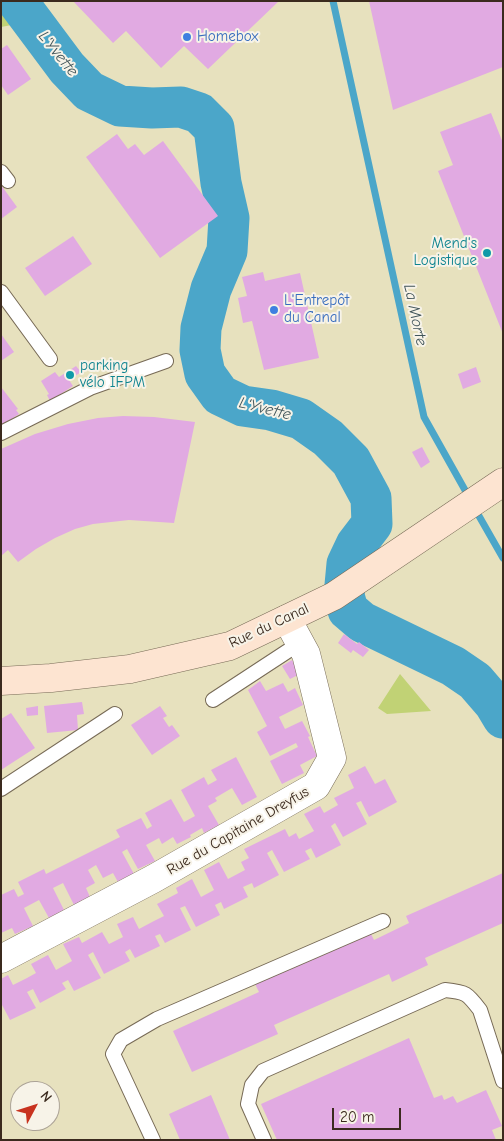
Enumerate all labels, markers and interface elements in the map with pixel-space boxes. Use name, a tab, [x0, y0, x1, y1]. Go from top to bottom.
water label: L'Yvette	[34, 27, 82, 81]
place label: Homebox	[197, 28, 258, 46]
marker: Homebox	[181, 31, 193, 43]
place label: Mend's Logistique	[414, 235, 477, 270]
marker: Mend's Logistique	[481, 247, 493, 259]
water label: La Morte	[399, 282, 431, 348]
place label: L'Entrepôt du Canal	[284, 292, 349, 327]
marker: L'Entrepôt du Canal	[268, 304, 280, 316]
place label: parking vélo IFPM	[80, 357, 145, 392]
marker: parking vélo IFPM	[64, 369, 76, 381]
water label: L'Yvette	[237, 393, 293, 425]
street label: Rue du Canal	[226, 600, 312, 652]
street label: Rue du Capitaine Dreyfus	[164, 783, 312, 879]
north arrow	[10, 1081, 60, 1131]
text: N	[37, 1088, 56, 1106]
scale bar	[334, 1098, 403, 1130]
text: 20 m	[340, 1108, 374, 1126]

